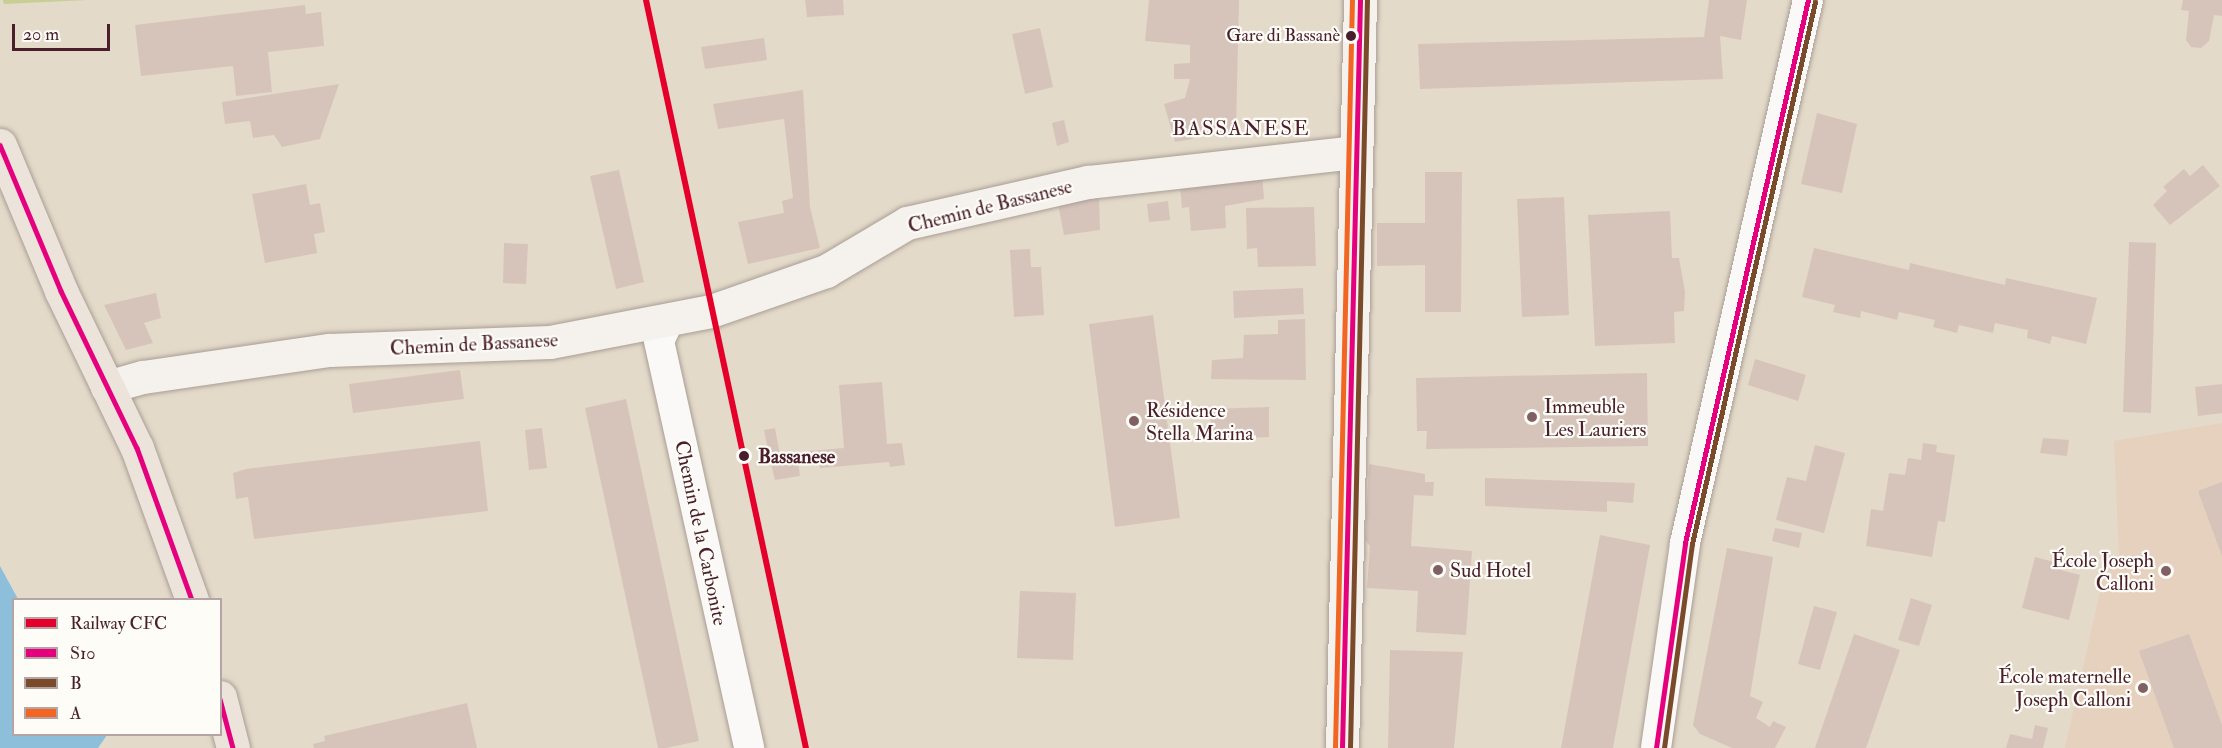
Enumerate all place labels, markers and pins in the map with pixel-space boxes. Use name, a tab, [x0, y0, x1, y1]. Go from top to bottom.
place label: Gare di Bassanè	[1226, 25, 1340, 47]
marker: Gare di Bassanè	[1345, 30, 1357, 42]
place label: Immeuble Les Lauriers	[1544, 394, 1646, 441]
place label: Résidence Stella Marina	[1146, 398, 1253, 445]
marker: Immeuble Les Lauriers	[1525, 410, 1539, 424]
marker: Résidence Stella Marina	[1127, 414, 1141, 428]
place label: Bassanese	[758, 444, 835, 468]
marker: Bassanese	[735, 447, 753, 465]
place label: École Joseph Calloni	[2051, 548, 2154, 595]
place label: Sud Hotel	[1450, 558, 1531, 582]
marker: Sud Hotel	[1431, 563, 1445, 577]
marker: École Joseph Calloni	[2159, 564, 2173, 578]
place label: École maternelle Joseph Calloni	[1998, 664, 2131, 711]
marker: École maternelle Joseph Calloni	[2136, 681, 2150, 695]

